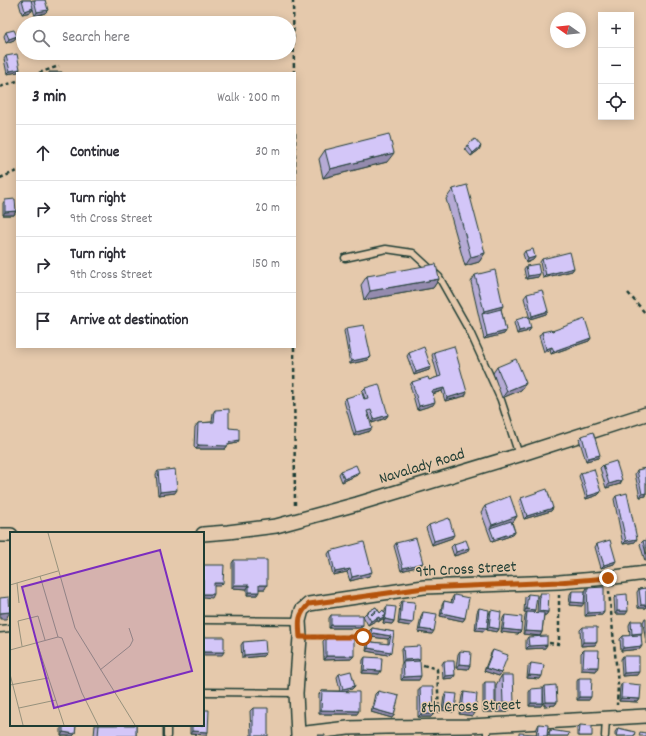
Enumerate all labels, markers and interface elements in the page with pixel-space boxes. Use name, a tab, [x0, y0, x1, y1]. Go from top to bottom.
north arrow	[550, 12, 586, 48]
map controls	[598, 12, 634, 120]
button: +	[598, 12, 634, 48]
search box	[16, 16, 296, 60]
icon: search	[30, 27, 52, 49]
text: Search here	[62, 27, 130, 49]
button: −	[598, 48, 634, 84]
button: locate	[598, 84, 634, 120]
text: 3 min	[32, 86, 66, 110]
text: Walk · 200 m	[217, 89, 280, 108]
icon: ahead	[32, 142, 54, 164]
text: Continue	[70, 142, 119, 164]
text: 30 m	[255, 143, 280, 162]
text: Turn right	[70, 188, 126, 210]
icon: right	[32, 198, 54, 220]
text: 20 m	[255, 199, 280, 218]
text: 9th Cross Street	[70, 210, 152, 229]
text: Turn right	[70, 244, 126, 266]
icon: right	[32, 254, 54, 276]
text: 150 m	[252, 255, 280, 274]
text: 9th Cross Street	[70, 266, 152, 285]
icon: arrive	[32, 310, 54, 332]
text: Arrive at destination	[70, 310, 188, 332]
street label: Navalady Road	[376, 443, 468, 491]
inset map	[10, 532, 204, 726]
street label: 9th Cross Street	[415, 556, 517, 584]
route end	[599, 569, 617, 587]
route start	[354, 628, 372, 646]
street label: 8th Cross Street	[420, 694, 522, 720]

